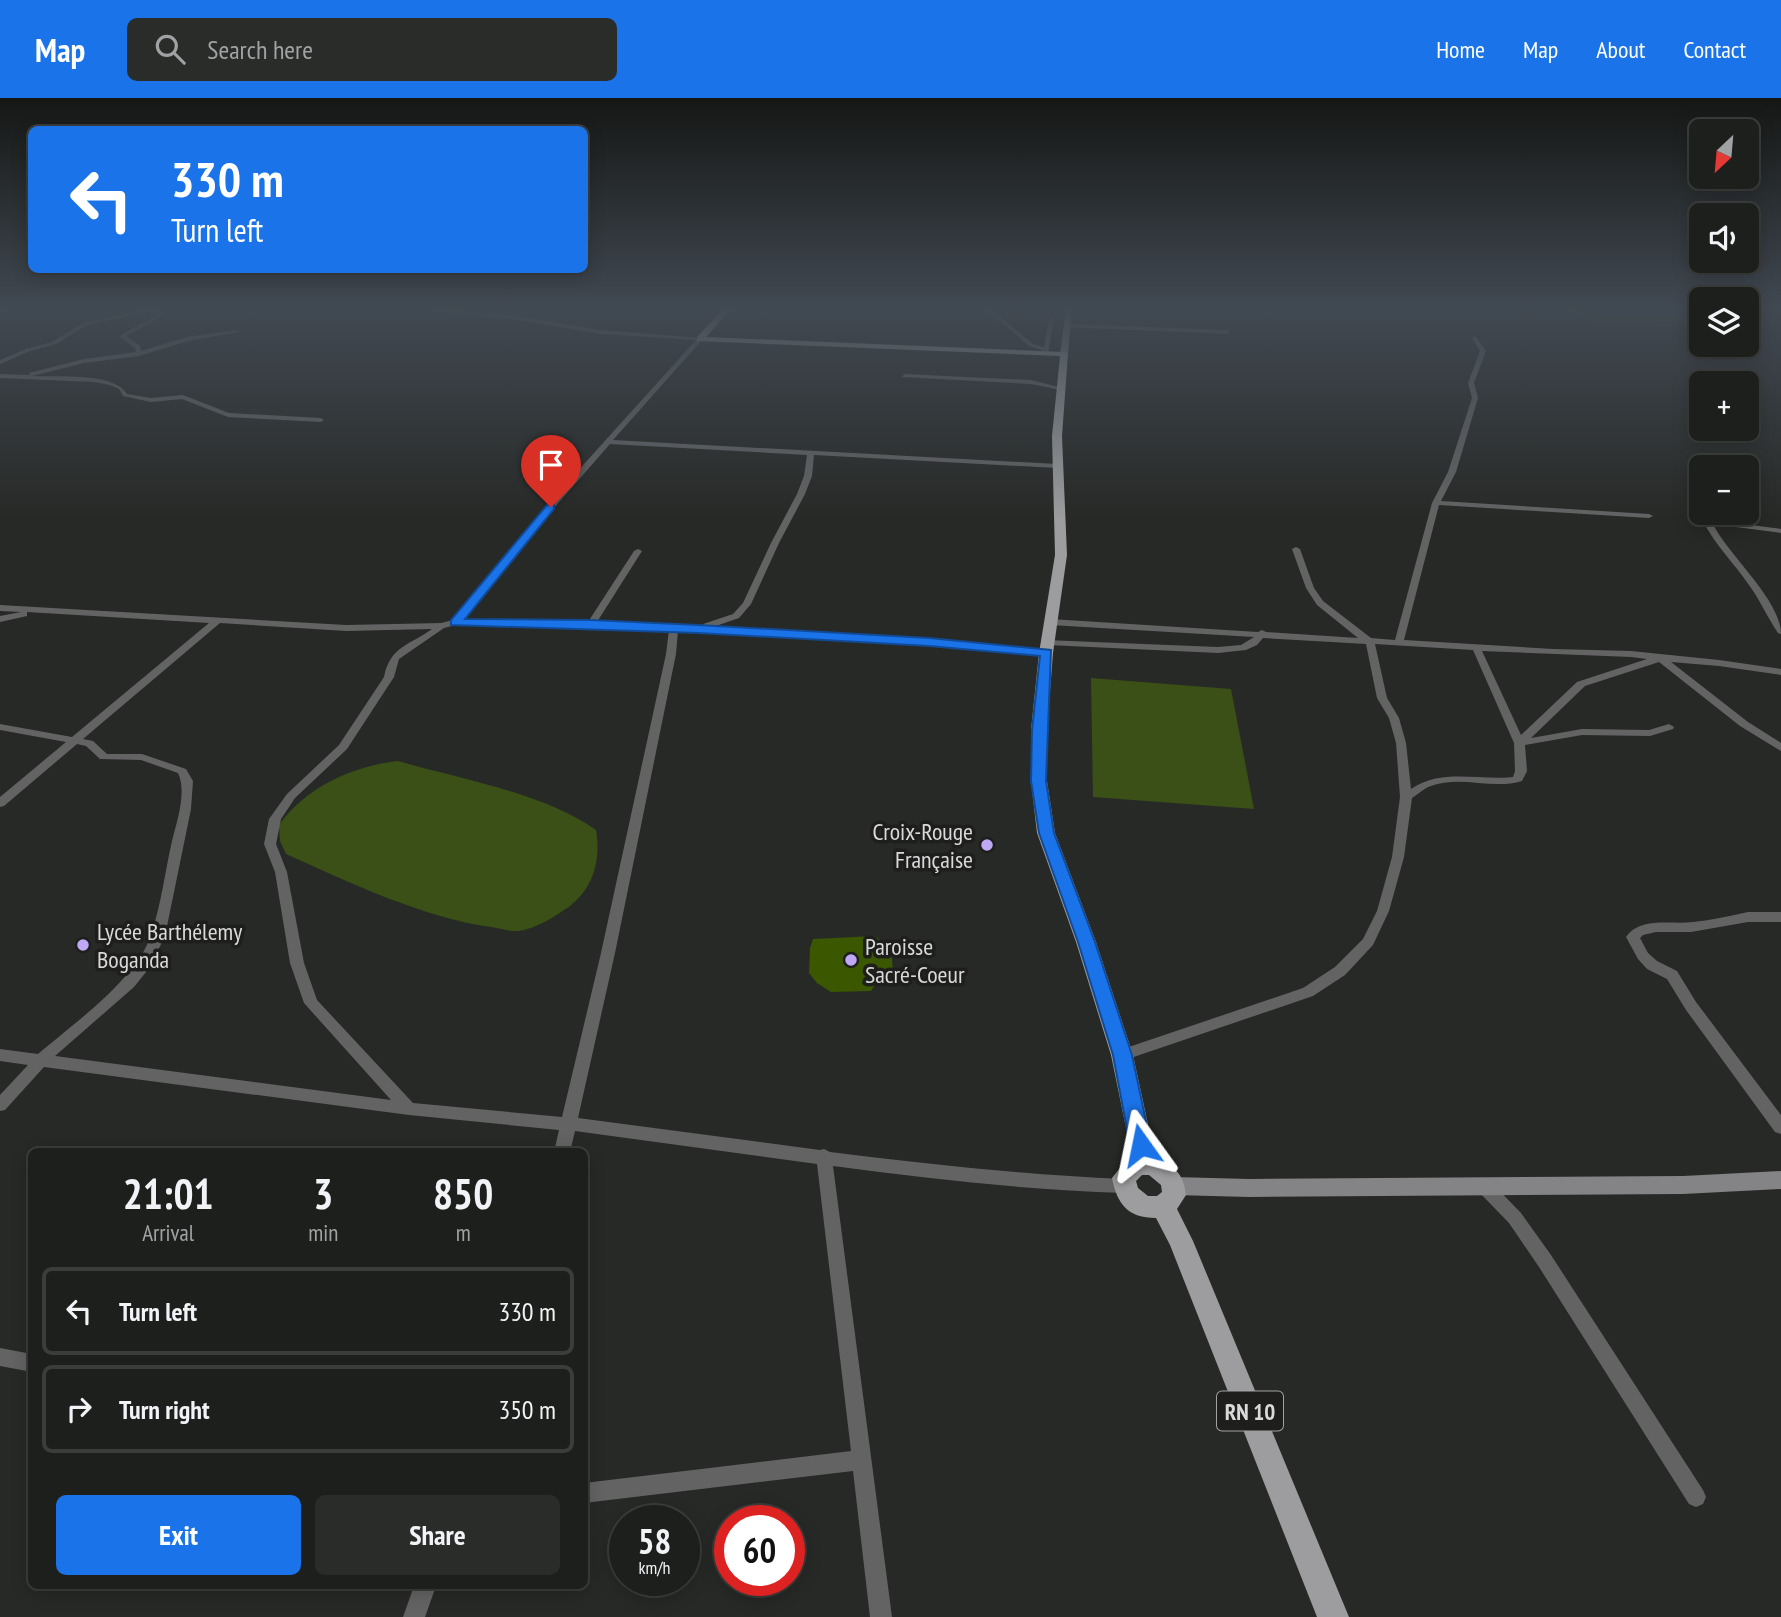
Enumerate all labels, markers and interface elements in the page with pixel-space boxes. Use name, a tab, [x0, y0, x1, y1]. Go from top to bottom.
search box	[127, 18, 617, 81]
text: Map	[35, 28, 85, 71]
icon: search	[151, 30, 189, 68]
text: Search here	[207, 33, 313, 66]
text: Home	[1436, 34, 1485, 65]
text: Map	[1523, 34, 1558, 65]
text: About	[1596, 34, 1645, 65]
text: Contact	[1683, 34, 1746, 65]
north arrow	[1689, 119, 1759, 189]
map controls	[1689, 119, 1759, 525]
text: 330 m	[171, 147, 284, 211]
icon: left	[56, 154, 147, 245]
button: sound	[1689, 203, 1759, 273]
text: Turn left	[171, 209, 263, 251]
button: layers	[1689, 287, 1759, 357]
button: +	[1689, 371, 1759, 441]
pin	[521, 435, 581, 507]
icon: arrive	[532, 446, 570, 484]
button: −	[1689, 455, 1759, 525]
place label: Croix-Rouge Française	[873, 816, 973, 875]
marker: Croix-Rouge Française	[979, 837, 995, 853]
place label: Lycée Barthélemy Boganda	[97, 916, 242, 975]
place label: Paroisse Sacré-Coeur	[865, 931, 965, 990]
marker: Lycée Barthélemy Boganda	[75, 937, 91, 953]
marker: Paroisse Sacré-Coeur	[843, 952, 859, 968]
position arrow	[1104, 1108, 1178, 1182]
text: 21:01	[123, 1166, 214, 1221]
text: 3	[313, 1166, 333, 1221]
text: 850	[433, 1166, 493, 1221]
text: Arrival	[142, 1218, 194, 1247]
text: min	[308, 1218, 338, 1247]
text: m	[456, 1218, 471, 1247]
icon: left	[60, 1292, 98, 1330]
text: Turn left	[119, 1295, 197, 1328]
text: 330 m	[498, 1295, 556, 1328]
icon: right	[60, 1390, 98, 1428]
road number: RN 10	[1217, 1392, 1283, 1430]
text: Turn right	[119, 1393, 210, 1426]
text: 350 m	[498, 1393, 556, 1426]
button: Exit	[56, 1495, 301, 1575]
button: Share	[315, 1495, 560, 1575]
speed limit sign: 60	[714, 1505, 805, 1596]
text: 58	[638, 1518, 671, 1564]
text: km/h	[639, 1556, 670, 1579]

